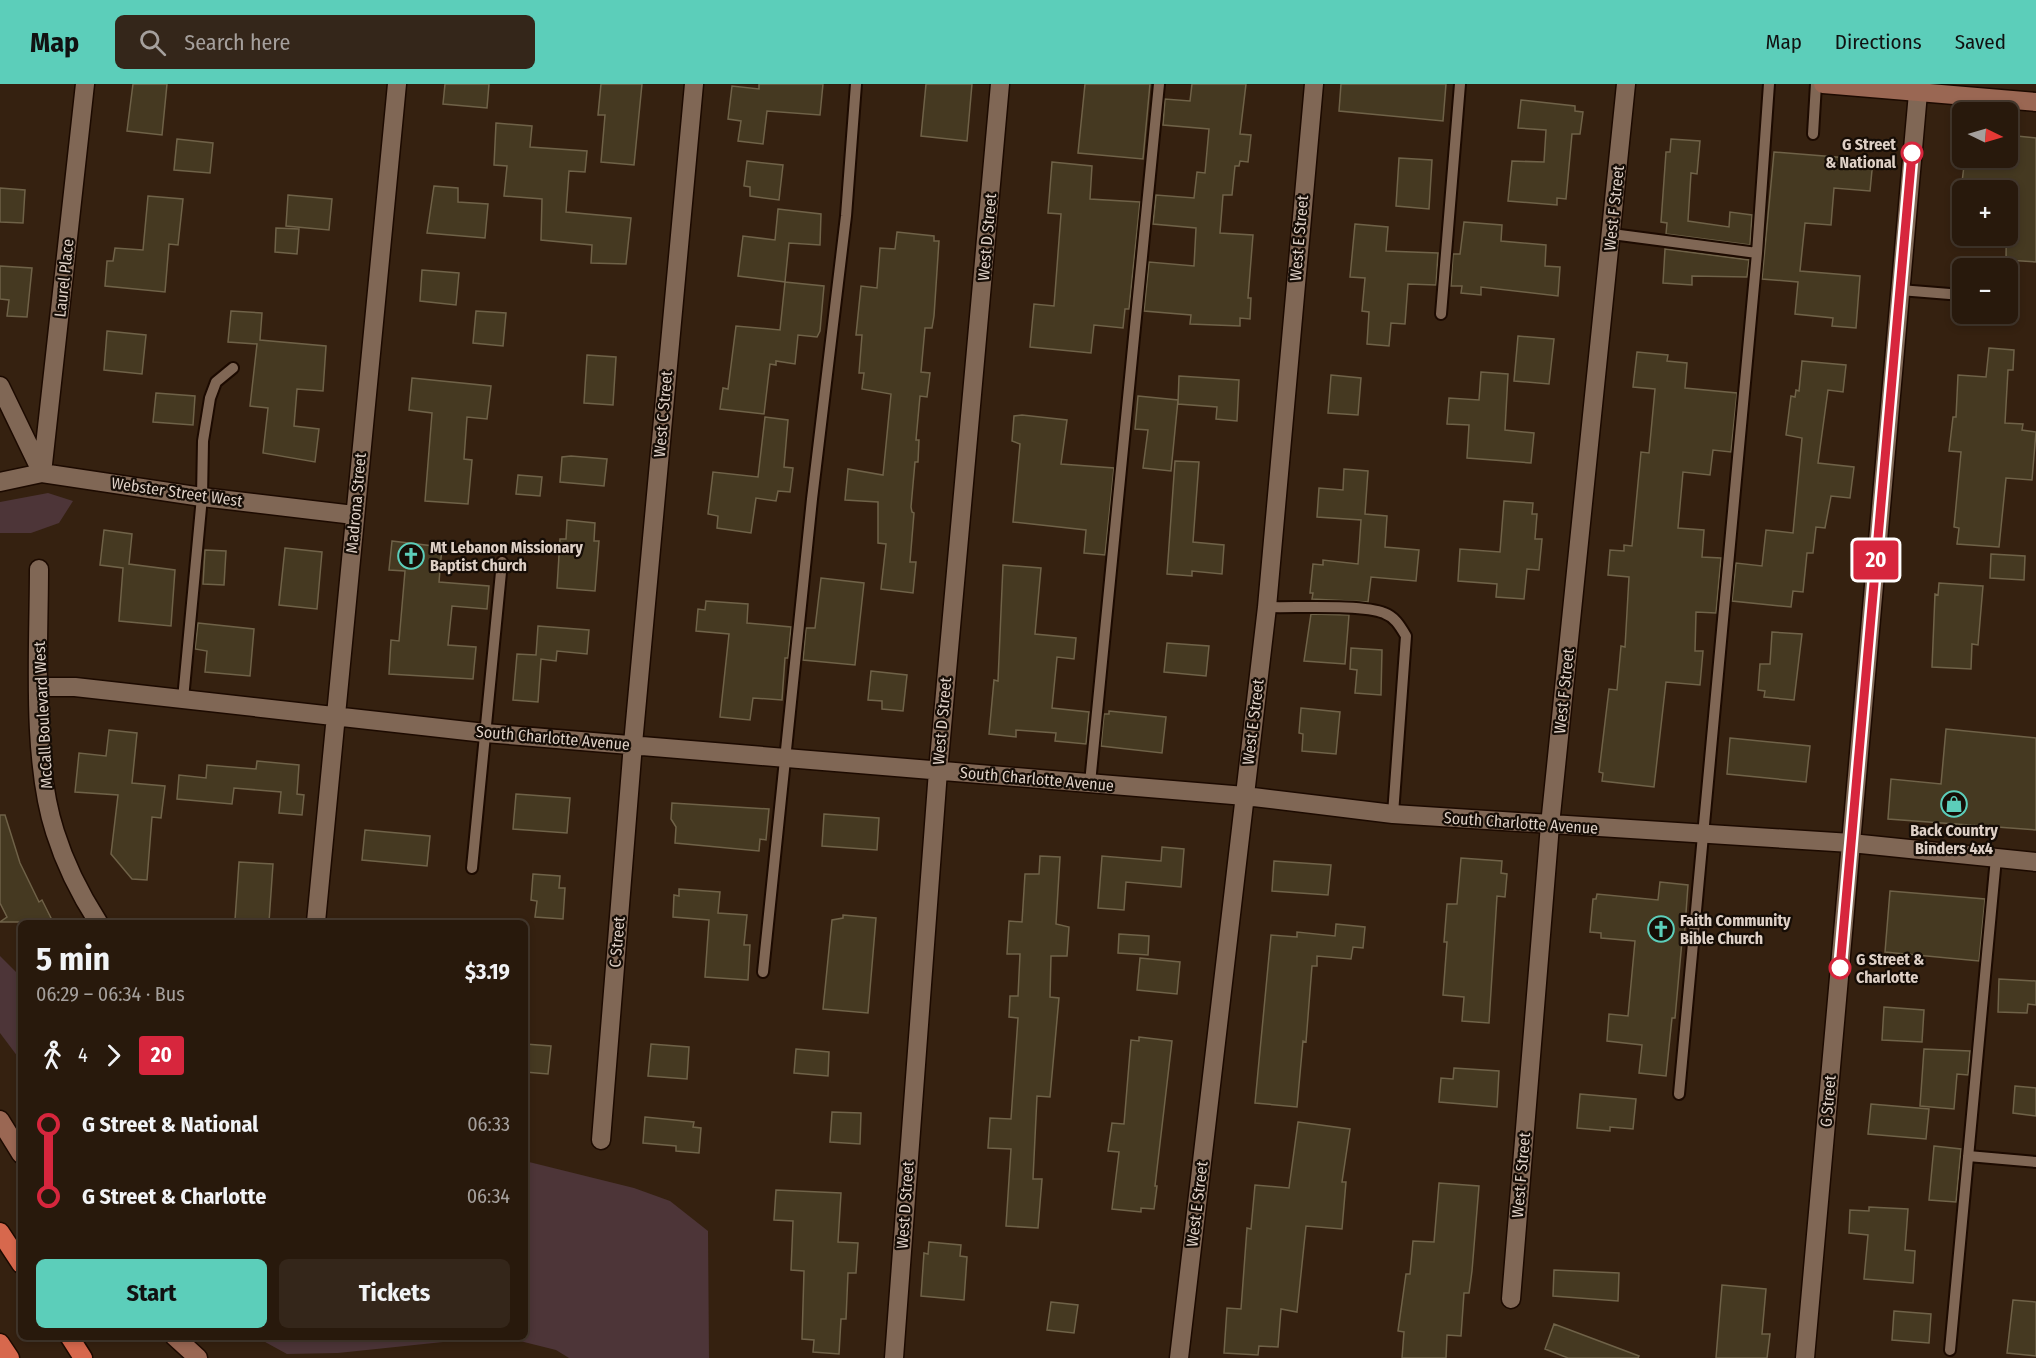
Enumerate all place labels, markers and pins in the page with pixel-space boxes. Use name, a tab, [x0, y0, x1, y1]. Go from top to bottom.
place label: G Street & National	[1825, 135, 1897, 172]
marker: G Street & National	[1901, 142, 1923, 164]
place label: Mt Lebanon Missionary Baptist Church	[430, 538, 583, 575]
church icon: Mt Lebanon Missionary Baptist Church	[396, 541, 426, 571]
shop icon: Back Country Binders 4x4	[1939, 789, 1969, 819]
place label: Back Country Binders 4x4	[1910, 821, 1998, 858]
place label: Faith Community Bible Church	[1680, 911, 1791, 948]
church icon: Faith Community Bible Church	[1646, 914, 1676, 944]
place label: G Street & Charlotte	[1856, 950, 1924, 987]
marker: G Street & Charlotte	[1829, 957, 1851, 979]

